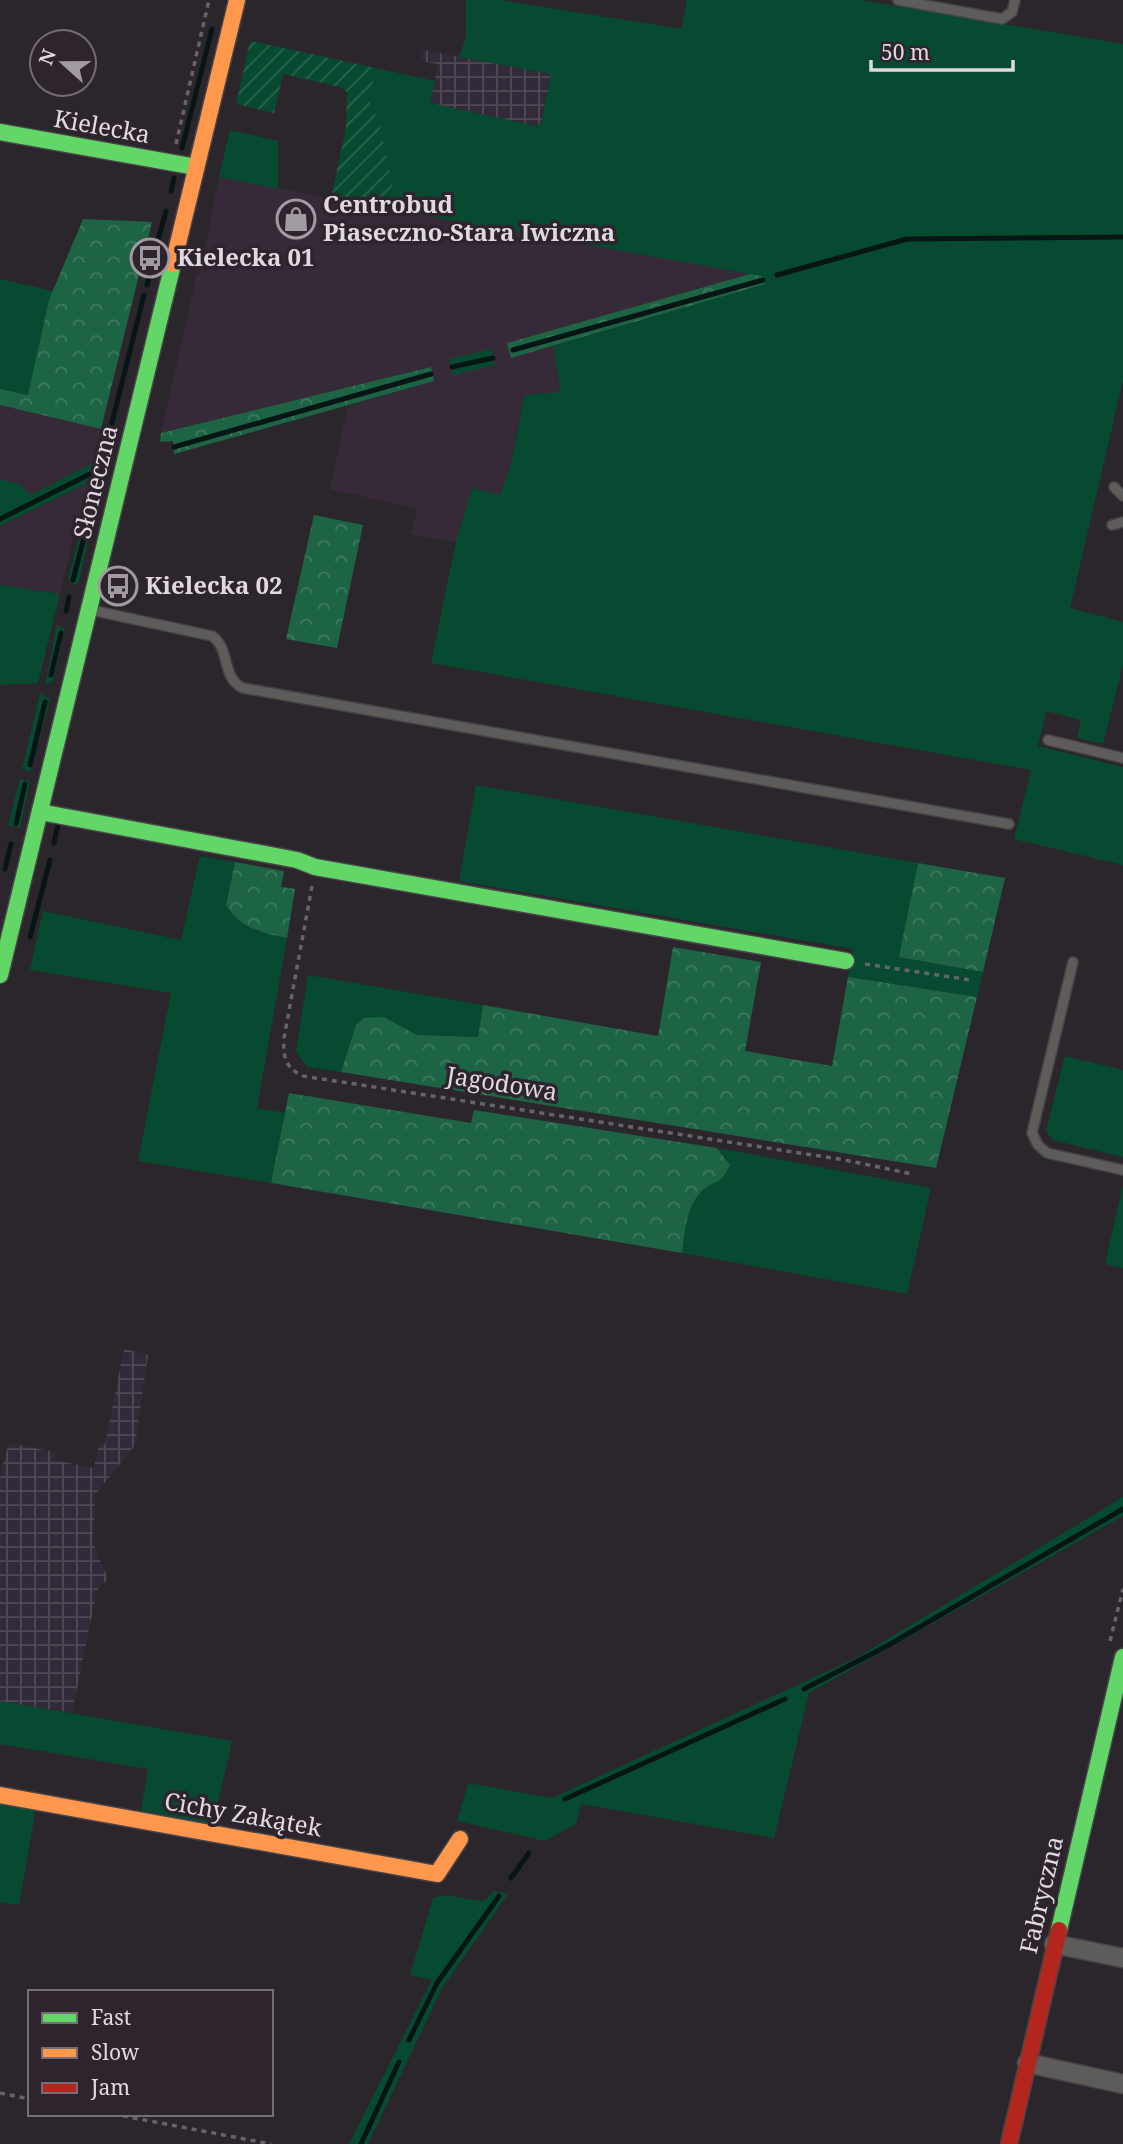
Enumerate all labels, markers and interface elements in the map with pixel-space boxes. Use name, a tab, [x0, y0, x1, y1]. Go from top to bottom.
north arrow	[28, 28, 98, 98]
scale bar	[871, 28, 1013, 72]
text: 50 m	[881, 38, 930, 66]
text: N	[32, 45, 62, 69]
street label: Kielecka	[52, 101, 153, 150]
place label: Centrobud Piaseczno-Stara Iwiczna	[323, 187, 615, 248]
shop icon: Centrobud Piaseczno-Stara Iwiczna	[275, 198, 317, 240]
bus stop icon: Kielecka 01	[129, 237, 171, 279]
place label: Kielecka 01	[177, 240, 315, 273]
street label: Słoneczna	[64, 421, 125, 542]
bus stop icon: Kielecka 02	[97, 565, 139, 607]
place label: Kielecka 02	[145, 568, 283, 601]
street label: Jagodowa	[444, 1057, 560, 1108]
street label: Cichy Zakątek	[162, 1783, 326, 1844]
street label: Fabryczna	[1011, 1833, 1070, 1957]
legend	[28, 1990, 273, 2116]
text: Fast	[91, 2003, 131, 2031]
text: Slow	[91, 2038, 140, 2066]
text: Jam	[90, 2073, 130, 2101]

